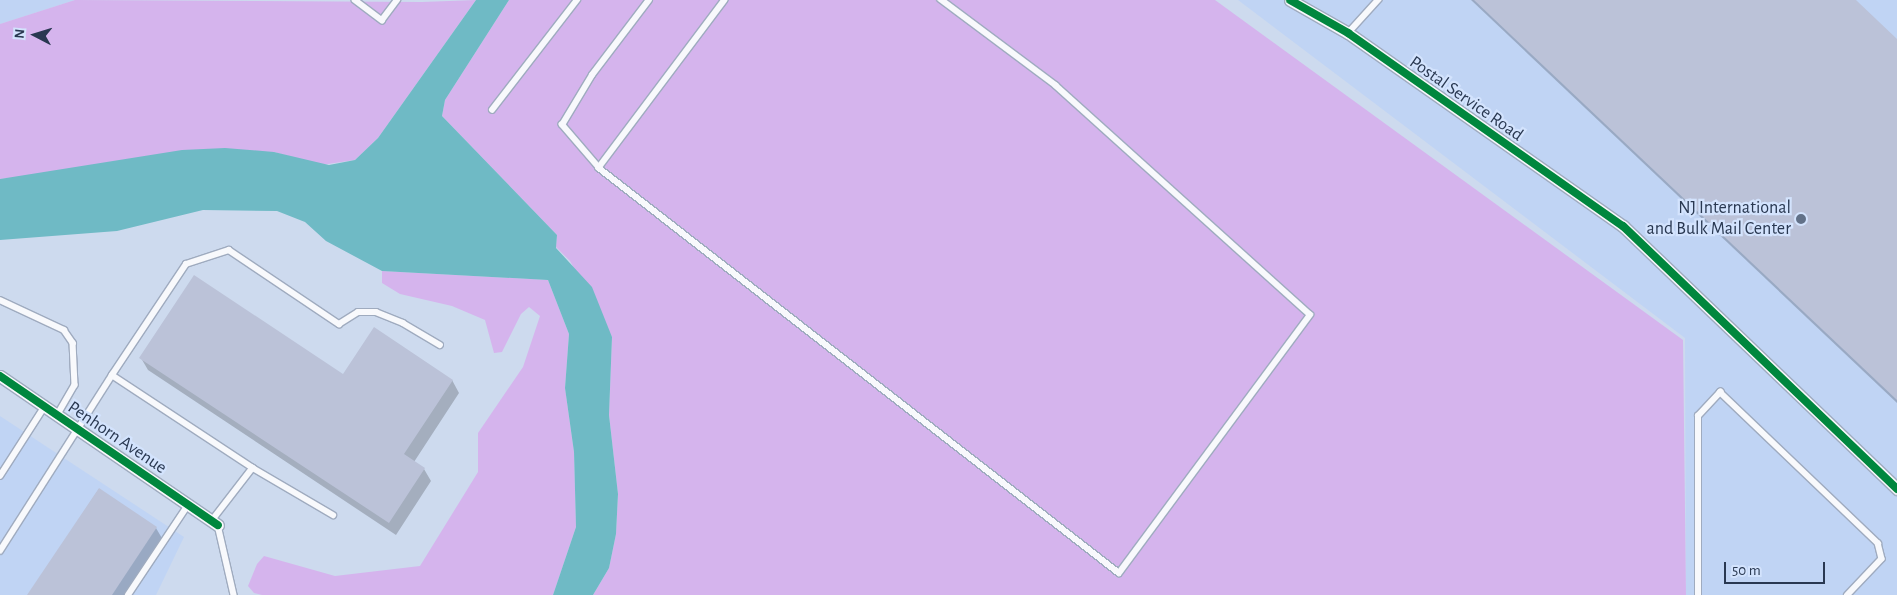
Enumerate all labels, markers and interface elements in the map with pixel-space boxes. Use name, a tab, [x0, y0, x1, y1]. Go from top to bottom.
north arrow	[10, 10, 60, 60]
text: N	[13, 28, 27, 39]
street label: Postal Service Road	[1405, 52, 1527, 146]
place label: NJ International and Bulk Mail Center	[1647, 198, 1791, 240]
marker: NJ International and Bulk Mail Center	[1795, 213, 1807, 225]
street label: Penhorn Avenue	[63, 397, 171, 479]
scale bar	[1727, 552, 1828, 584]
text: 50 m	[1732, 563, 1761, 578]

